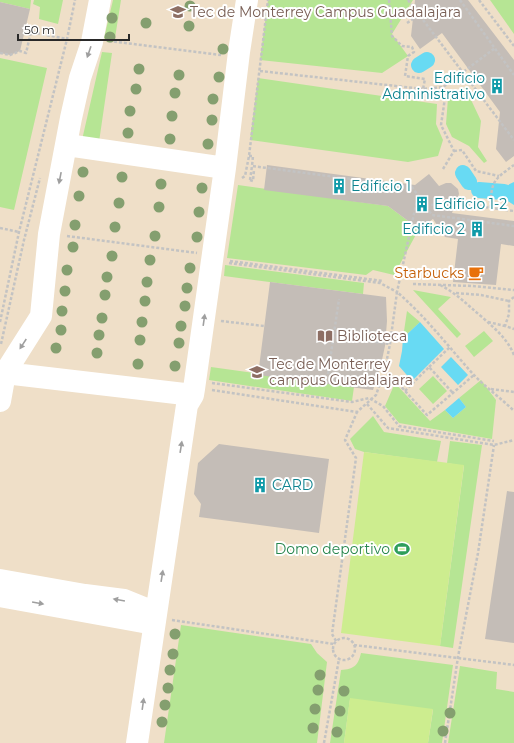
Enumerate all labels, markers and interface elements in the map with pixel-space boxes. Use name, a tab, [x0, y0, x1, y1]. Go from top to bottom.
school or university icon: Tec de Monterrey Campus Guadalajara	[169, 3, 187, 21]
place label: Tec de Monterrey Campus Guadalajara	[190, 3, 461, 21]
scale bar	[18, 16, 129, 42]
text: 50 m	[24, 22, 55, 37]
one-way arrow	[86, 46, 92, 58]
place label: Edificio Administrativo	[382, 69, 485, 103]
building icon: Edificio Administrativo	[488, 77, 506, 95]
one-way arrow	[57, 172, 63, 184]
building icon: Edificio 1	[330, 177, 348, 195]
place label: Edificio 1	[351, 177, 411, 195]
building icon: Edificio 1-2	[413, 195, 431, 213]
place label: Edificio 1-2	[434, 195, 507, 213]
place label: Edificio 2	[402, 220, 465, 238]
building icon: Edificio 2	[468, 220, 486, 238]
place label: Starbucks	[395, 264, 464, 282]
cafe icon: Starbucks	[467, 264, 485, 282]
one-way arrow	[200, 314, 207, 326]
library icon: Biblioteca	[316, 327, 334, 345]
place label: Biblioteca	[337, 327, 407, 345]
one-way arrow	[19, 339, 27, 349]
place label: Tec de Monterrey campus Guadalajara	[269, 355, 413, 389]
school or university icon: Tec de Monterrey campus Guadalajara	[248, 363, 266, 381]
one-way arrow	[178, 441, 184, 453]
building icon: CARD	[251, 476, 269, 494]
place label: CARD	[272, 476, 313, 494]
place label: Domo deportivo	[275, 540, 390, 558]
sports icon: Domo deportivo	[393, 540, 411, 558]
one-way arrow	[159, 570, 165, 582]
one-way arrow	[113, 596, 126, 602]
one-way arrow	[32, 600, 44, 606]
one-way arrow	[140, 698, 146, 710]

